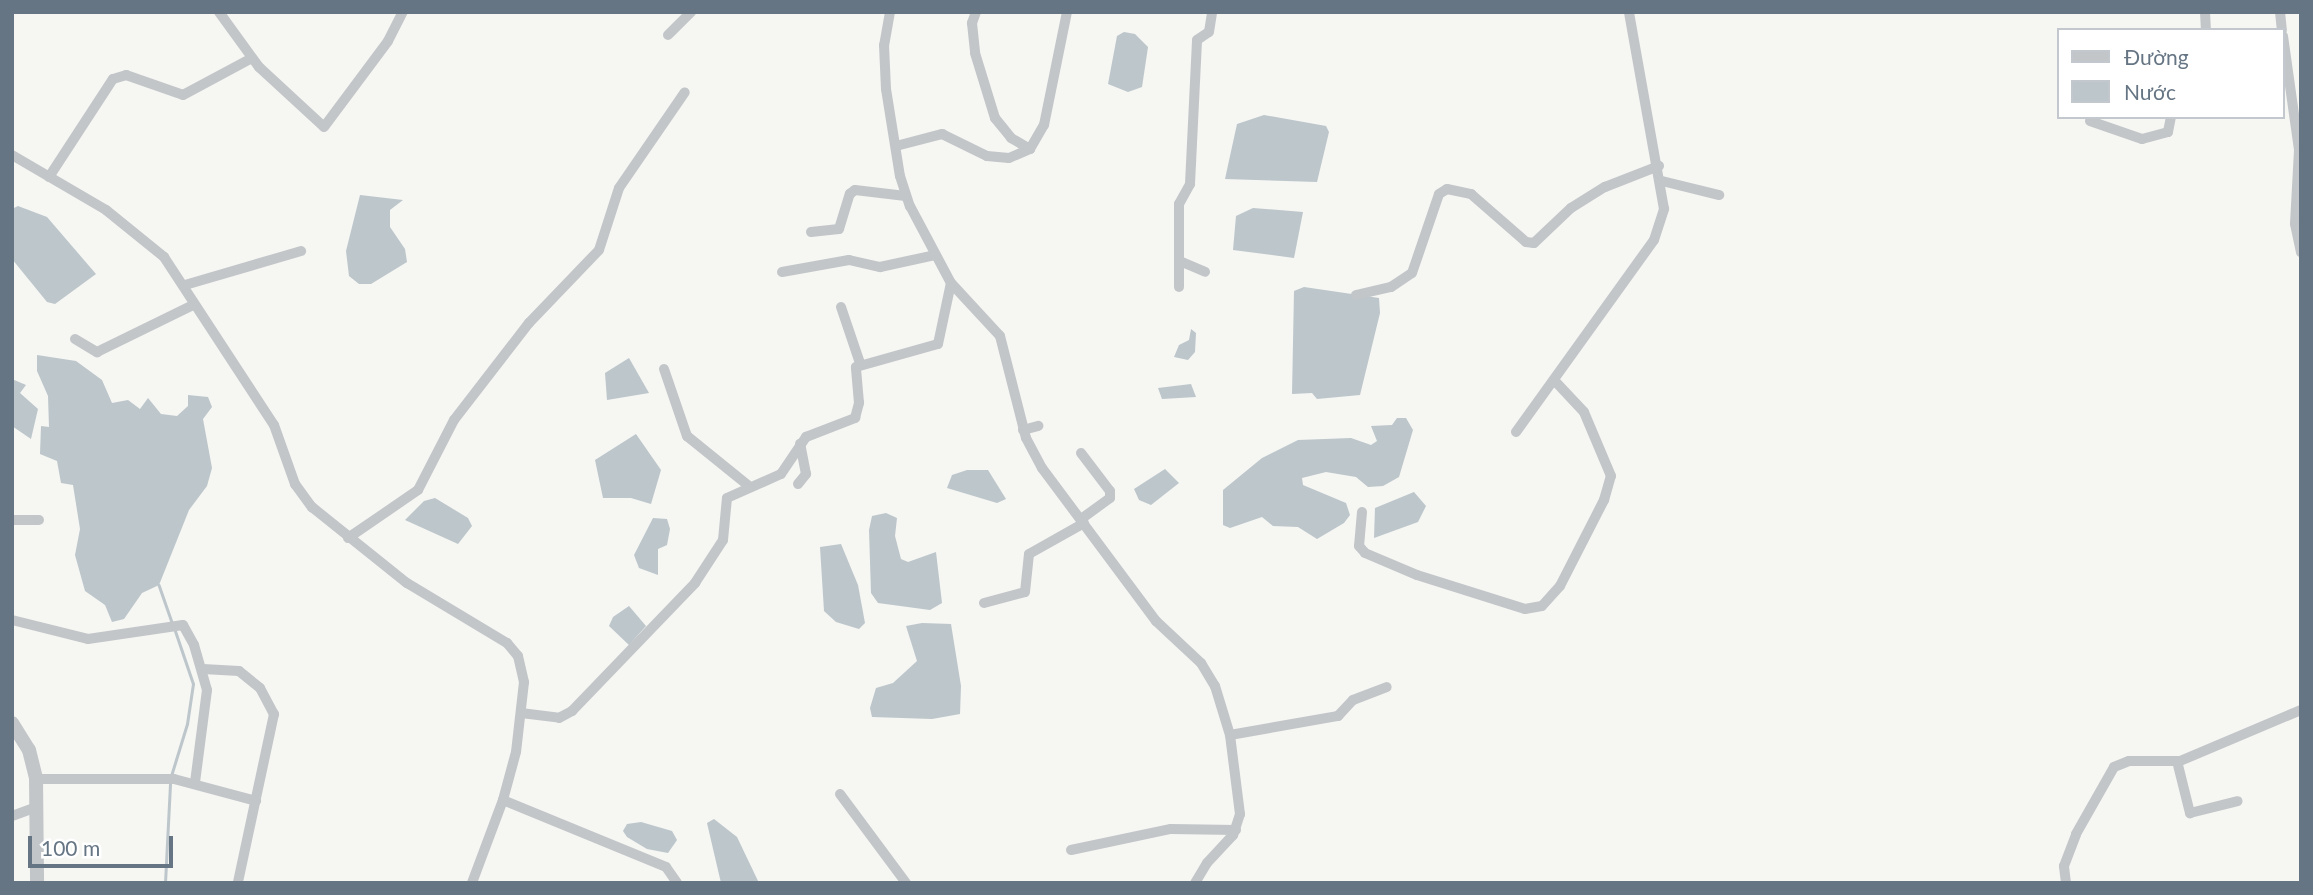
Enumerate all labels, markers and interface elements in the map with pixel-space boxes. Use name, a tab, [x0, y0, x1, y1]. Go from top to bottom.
legend	[2058, 28, 2285, 119]
text: Đường	[2124, 44, 2189, 69]
text: Nước	[2124, 79, 2176, 104]
scale bar	[32, 822, 177, 866]
text: 100 m	[41, 835, 100, 860]

